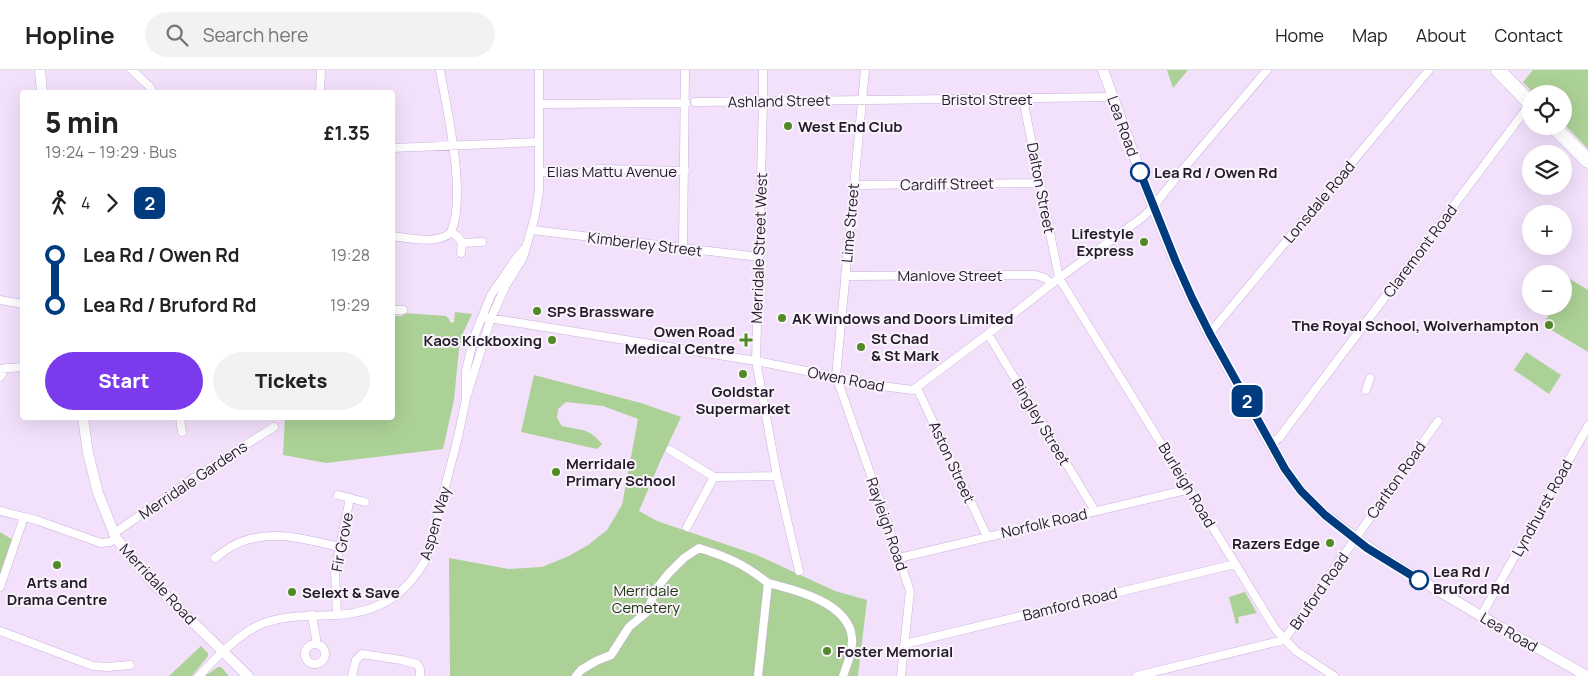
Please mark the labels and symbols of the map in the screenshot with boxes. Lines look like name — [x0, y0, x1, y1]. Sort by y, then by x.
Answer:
street label: Bristol Street — [941, 89, 1033, 110]
street label: Ashland Street — [727, 90, 831, 112]
street label: Lea Road — [1102, 93, 1144, 159]
place label: West End Club — [798, 116, 903, 137]
marker: West End Club — [782, 120, 794, 132]
street label: Dalton Street — [1022, 141, 1060, 235]
street label: Lonsdale Road — [1278, 156, 1360, 248]
street label: Elias Mattu Avenue — [547, 161, 677, 182]
marker: Lea Rd / Owen Rd — [1130, 162, 1150, 182]
place label: Lea Rd / Owen Rd — [1154, 162, 1278, 183]
street label: Merridale Street West — [746, 172, 772, 324]
street label: Cardiff Street — [900, 173, 994, 195]
street label: Lime Street — [836, 182, 864, 264]
street label: Claremont Road — [1378, 200, 1462, 302]
place label: Lifestyle Express — [1071, 223, 1134, 261]
street label: Kimberley Street — [587, 227, 703, 261]
marker: Lifestyle Express — [1138, 236, 1150, 248]
street label: Manlove Street — [897, 265, 1003, 286]
place label: SPS Brassware — [547, 301, 654, 322]
marker: SPS Brassware — [531, 305, 543, 317]
place label: AK Windows and Doors Limited — [792, 308, 1014, 329]
marker: AK Windows and Doors Limited — [776, 312, 788, 324]
place label: The Royal School, Wolverhampton — [1292, 315, 1539, 336]
marker: The Royal School, Wolverhampton — [1543, 319, 1555, 331]
place label: Owen Road Medical Centre — [625, 321, 735, 359]
place label: St Chad & St Mark — [871, 328, 940, 366]
place label: Kaos Kickboxing — [423, 330, 542, 351]
marker: Owen Road Medical Centre — [739, 333, 753, 347]
marker: Kaos Kickboxing — [546, 334, 558, 346]
marker: St Chad & St Mark — [855, 341, 867, 353]
street label: Owen Road — [806, 361, 886, 397]
marker: Goldstar Supermarket — [737, 368, 749, 380]
street label: Bingley Street — [1007, 375, 1075, 469]
place label: Goldstar Supermarket — [695, 381, 791, 419]
line badge: 2 — [1231, 385, 1263, 417]
street label: Aston Street — [924, 418, 980, 506]
street label: Merridale Gardens — [135, 436, 251, 524]
street label: Carlton Road — [1362, 437, 1430, 523]
street label: Burleigh Road — [1153, 439, 1221, 531]
place label: Merridale Primary School — [566, 453, 676, 491]
street label: Lyndhurst Road — [1507, 456, 1577, 560]
marker: Merridale Primary School — [550, 466, 562, 478]
street label: Rayleigh Road — [861, 475, 913, 573]
street label: Aspen Way — [414, 484, 456, 562]
street label: Norfolk Road — [999, 503, 1089, 543]
street label: Fir Grove — [326, 510, 358, 573]
place label: Razers Edge — [1232, 533, 1320, 554]
marker: Razers Edge — [1324, 537, 1336, 549]
street label: Merridale Road — [115, 539, 201, 629]
street label: Bruford Road — [1285, 548, 1353, 634]
marker: Arts and Drama Centre — [51, 559, 63, 571]
place label: Lea Rd / Bruford Rd — [1433, 561, 1510, 599]
marker: Lea Rd / Bruford Rd — [1409, 570, 1429, 590]
place label: Arts and Drama Centre — [7, 572, 107, 610]
park label: Merridale Cemetery — [612, 580, 680, 618]
place label: Selext & Save — [302, 582, 400, 603]
street label: Bamford Road — [1020, 582, 1120, 626]
marker: Selext & Save — [286, 586, 298, 598]
street label: Lea Road — [1476, 607, 1542, 657]
place label: Foster Memorial — [837, 641, 953, 662]
marker: Foster Memorial — [821, 645, 833, 657]

